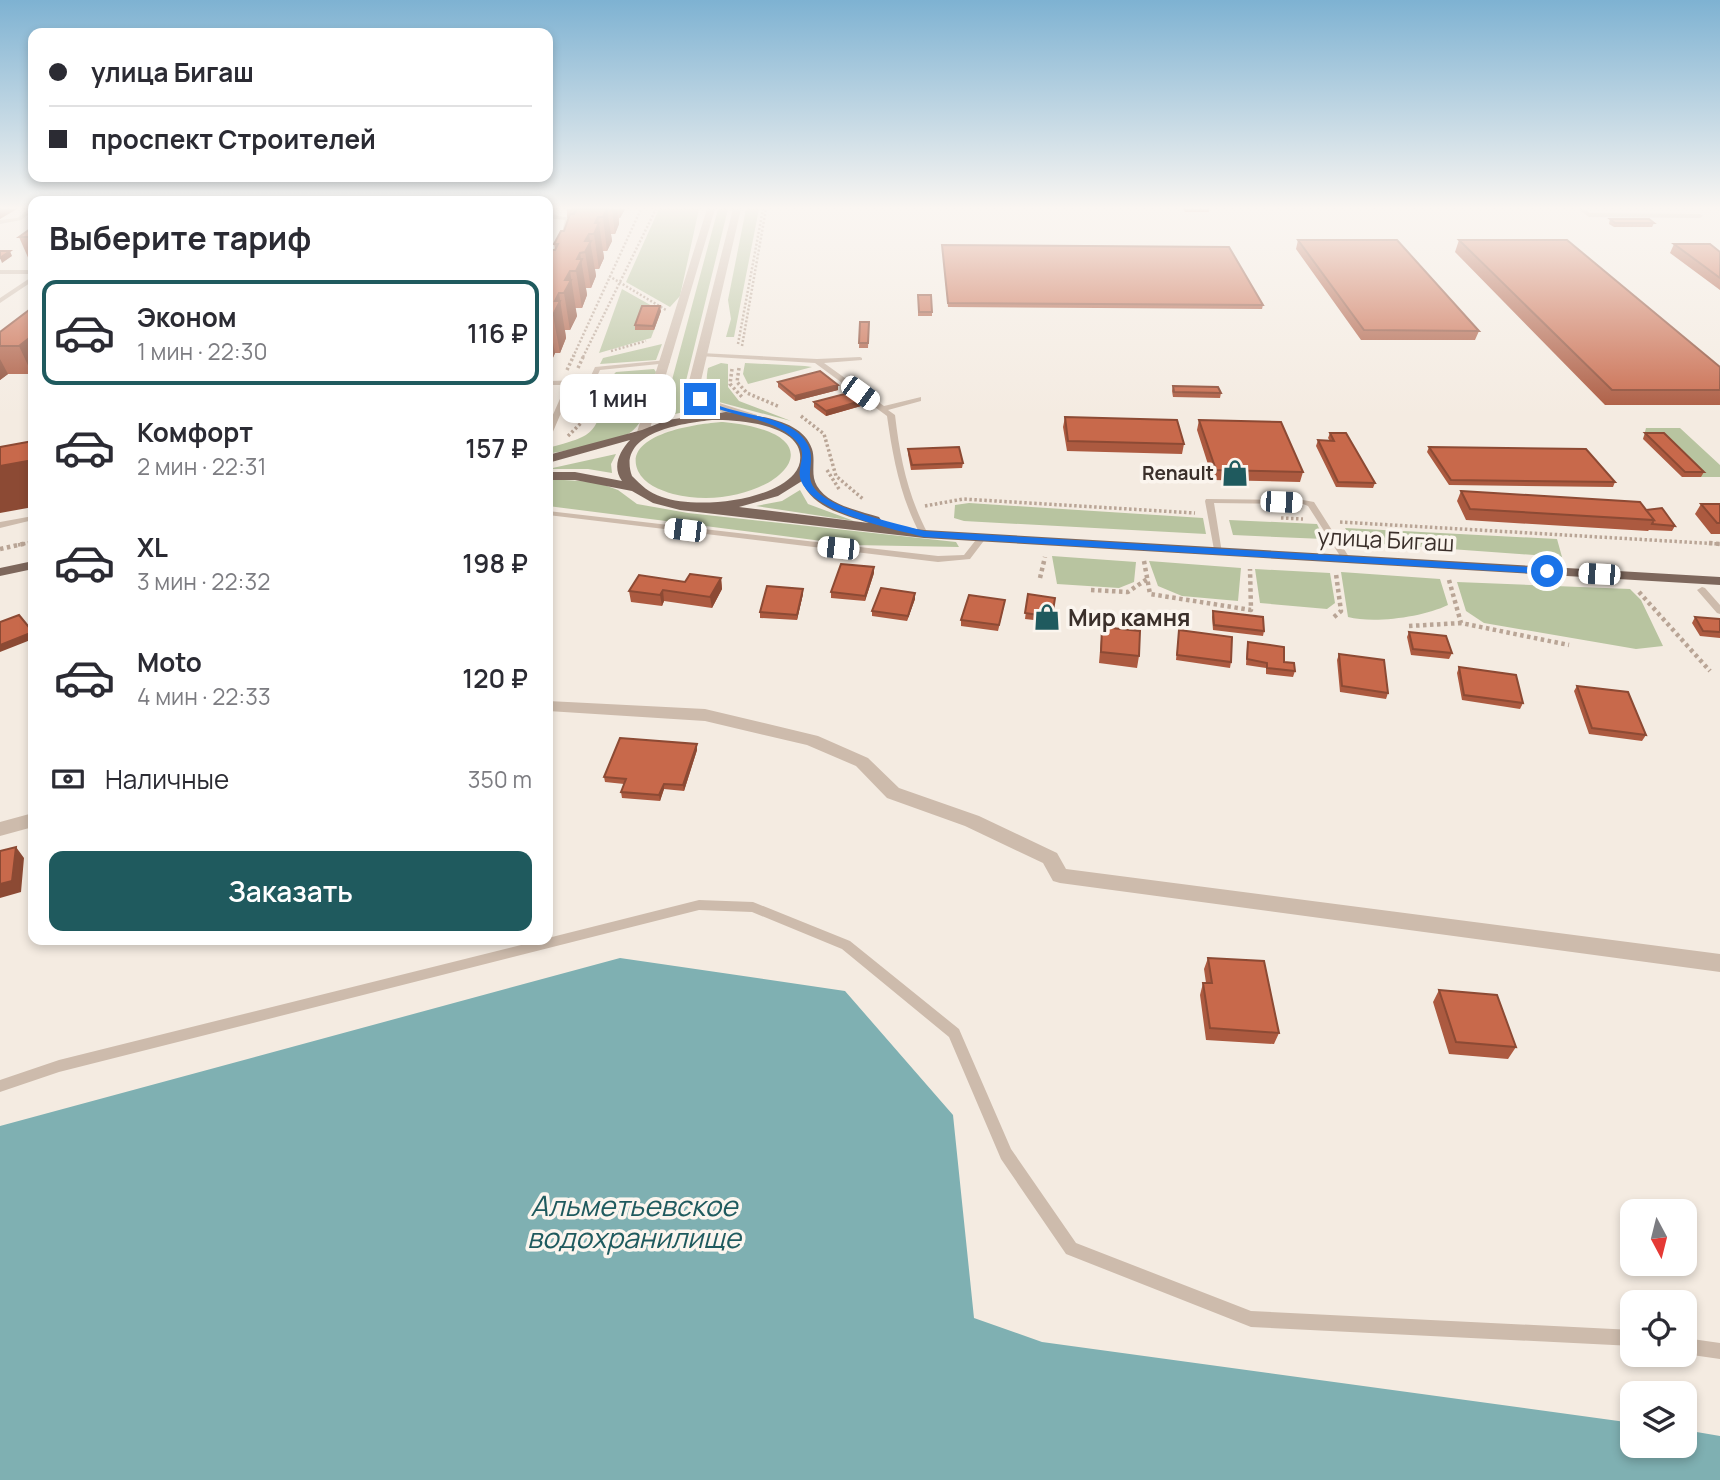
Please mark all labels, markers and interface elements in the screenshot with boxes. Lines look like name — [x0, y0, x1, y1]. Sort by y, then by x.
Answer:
text: улица Бигаш — [91, 54, 254, 90]
text: проспект Строителей — [91, 121, 376, 157]
text: Выберите тариф — [49, 216, 311, 260]
text: Эконом — [137, 299, 237, 335]
icon: car — [53, 301, 116, 364]
text: 116 ₽ — [467, 315, 528, 351]
text: 1 мин · 22:30 — [137, 335, 267, 367]
car — [837, 372, 884, 414]
callout: 1 мин — [560, 374, 676, 424]
text: 1 мин — [589, 382, 647, 414]
route end — [684, 383, 716, 415]
text: Комфорт — [137, 414, 253, 450]
icon: car — [53, 416, 116, 479]
text: 157 ₽ — [465, 430, 528, 466]
text: 2 мин · 22:31 — [137, 450, 267, 482]
shop icon: Renault — [1220, 458, 1250, 488]
place label: Renault — [1142, 460, 1214, 486]
car — [1260, 491, 1303, 513]
car — [663, 517, 708, 543]
street label: улица Бигаш — [1317, 519, 1455, 559]
text: XL — [137, 529, 168, 565]
icon: car — [53, 531, 116, 594]
car — [817, 535, 860, 561]
text: 198 ₽ — [462, 545, 528, 581]
route start — [1531, 555, 1563, 587]
car — [1578, 562, 1621, 586]
text: 3 мин · 22:32 — [137, 565, 270, 597]
place label: Мир камня — [1068, 601, 1190, 633]
shop icon: Мир камня — [1032, 602, 1062, 632]
text: Moto — [137, 644, 202, 680]
icon: car — [53, 646, 116, 709]
text: 120 ₽ — [462, 660, 528, 696]
text: 4 мин · 22:33 — [137, 680, 271, 712]
icon: cash — [49, 760, 87, 798]
text: Наличные — [105, 761, 229, 797]
text: 350 m — [468, 763, 532, 795]
button: Заказать — [49, 851, 532, 931]
water label: Альметьевское водохранилище — [527, 1186, 743, 1256]
north arrow — [1620, 1199, 1698, 1276]
map controls — [1620, 1199, 1697, 1458]
button: locate — [1620, 1290, 1697, 1367]
button: layers — [1620, 1381, 1697, 1458]

